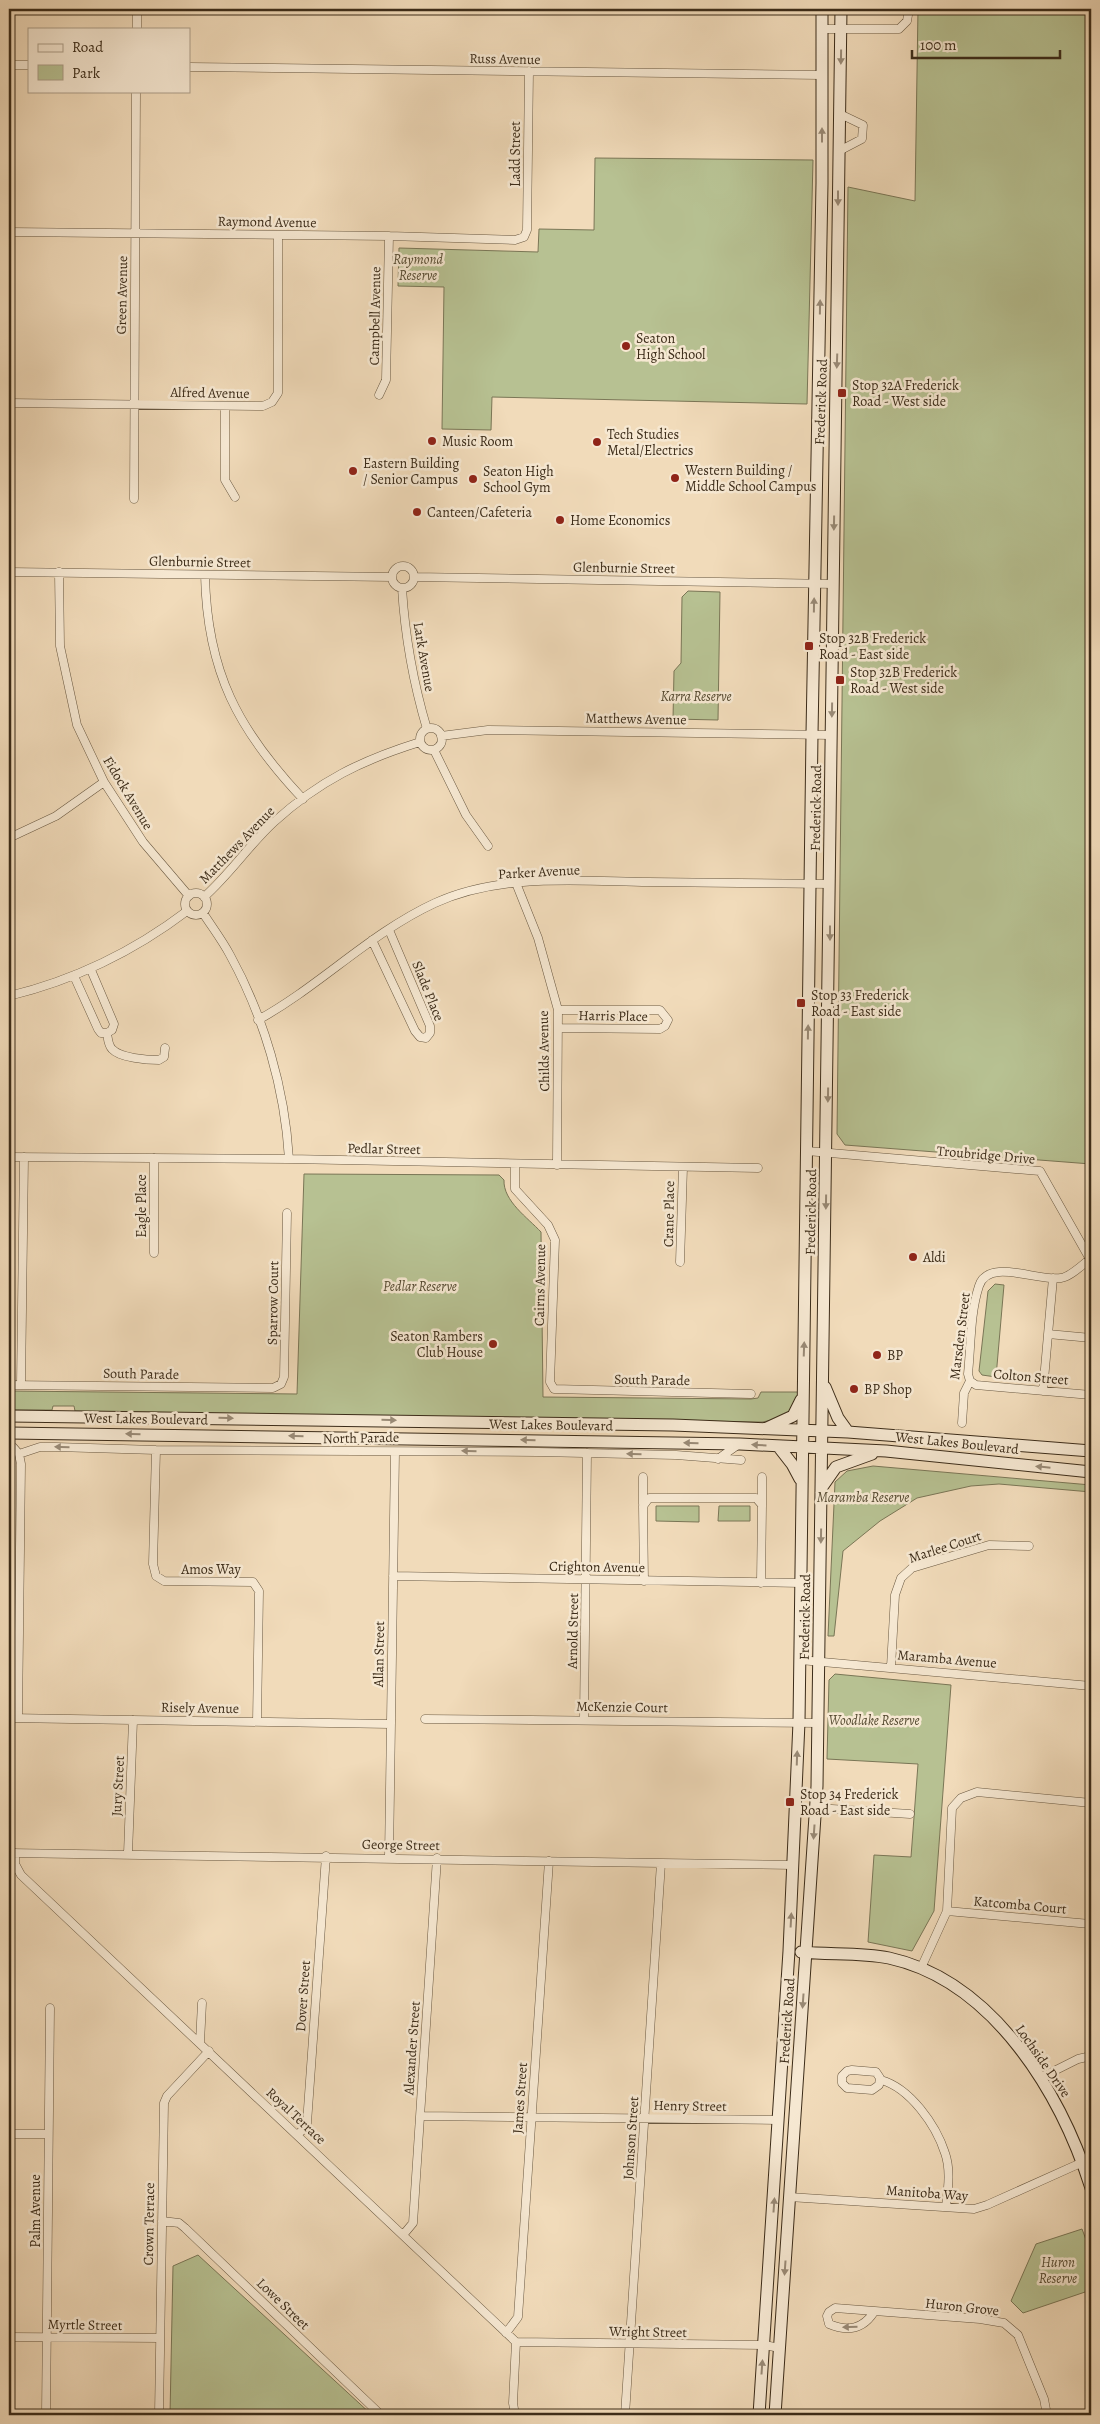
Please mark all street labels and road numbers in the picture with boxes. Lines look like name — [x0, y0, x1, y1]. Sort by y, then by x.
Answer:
street label: Russ Avenue — [469, 49, 541, 69]
street label: Ladd Street — [506, 121, 525, 187]
street label: Raymond Avenue — [217, 212, 317, 232]
street label: Green Avenue — [112, 255, 132, 335]
street label: Campbell Avenue — [365, 266, 385, 366]
street label: Frederick Road — [810, 358, 832, 445]
street label: Alfred Avenue — [169, 383, 250, 403]
street label: Glenburnie Street — [149, 552, 251, 572]
street label: Glenburnie Street — [573, 558, 675, 578]
street label: Lark Avenue — [409, 621, 439, 693]
street label: Matthews Avenue — [585, 709, 687, 729]
street label: Fidock Avenue — [99, 753, 157, 833]
street label: Frederick Road — [806, 764, 826, 851]
street label: Matthews Avenue — [195, 802, 279, 888]
street label: Parker Avenue — [498, 860, 580, 884]
street label: Slade Place — [407, 958, 449, 1024]
street label: Harris Place — [578, 1006, 648, 1026]
street label: Childs Avenue — [534, 1010, 554, 1092]
street label: Pedlar Street — [347, 1139, 421, 1159]
street label: Troubridge Drive — [936, 1141, 1036, 1169]
street label: Frederick Road — [801, 1168, 821, 1255]
street label: Eagle Place — [132, 1174, 151, 1238]
street label: Crane Place — [659, 1181, 679, 1247]
street label: Cairns Avenue — [530, 1244, 550, 1326]
street label: Sparrow Court — [263, 1260, 283, 1345]
street label: Marsden Street — [945, 1291, 975, 1381]
street label: South Parade — [103, 1364, 179, 1384]
street label: Colton Street — [993, 1364, 1070, 1390]
street label: South Parade — [614, 1370, 690, 1390]
street label: West Lakes Boulevard — [83, 1408, 209, 1430]
street label: West Lakes Boulevard — [488, 1414, 614, 1436]
street label: West Lakes Boulevard — [893, 1427, 1020, 1459]
street label: North Parade — [323, 1428, 399, 1448]
street label: Marlee Court — [906, 1526, 984, 1568]
street label: Crighton Avenue — [549, 1557, 645, 1577]
street label: Amos Way — [180, 1560, 241, 1579]
street label: Frederick Road — [795, 1573, 815, 1660]
street label: Arnold Street — [563, 1592, 583, 1670]
street label: Allan Street — [369, 1620, 389, 1688]
street label: Maramba Avenue — [896, 1645, 998, 1673]
street label: McKenzie Court — [576, 1697, 668, 1717]
street label: Risely Avenue — [161, 1698, 239, 1718]
street label: Jury Street — [107, 1755, 129, 1817]
street label: George Street — [362, 1835, 441, 1855]
street label: Katcomba Court — [973, 1891, 1068, 1919]
street label: Dover Street — [291, 1959, 315, 2032]
street label: Frederick Road — [775, 1977, 800, 2065]
street label: Alexander Street — [399, 2000, 425, 2097]
street label: Lochside Drive — [1011, 2021, 1075, 2101]
street label: James Street — [508, 2061, 532, 2134]
street label: Royal Terrace — [262, 2083, 330, 2149]
street label: Johnson Street — [619, 2095, 643, 2180]
street label: Henry Street — [653, 2096, 727, 2116]
street label: Palm Avenue — [26, 2174, 45, 2248]
street label: Manitoba Way — [885, 2181, 969, 2205]
street label: Crown Terrace — [139, 2182, 159, 2266]
street label: Lowe Street — [252, 2274, 314, 2334]
street label: Huron Grove — [924, 2294, 1000, 2320]
street label: Myrtle Street — [47, 2315, 123, 2335]
street label: Wright Street — [608, 2322, 688, 2342]

